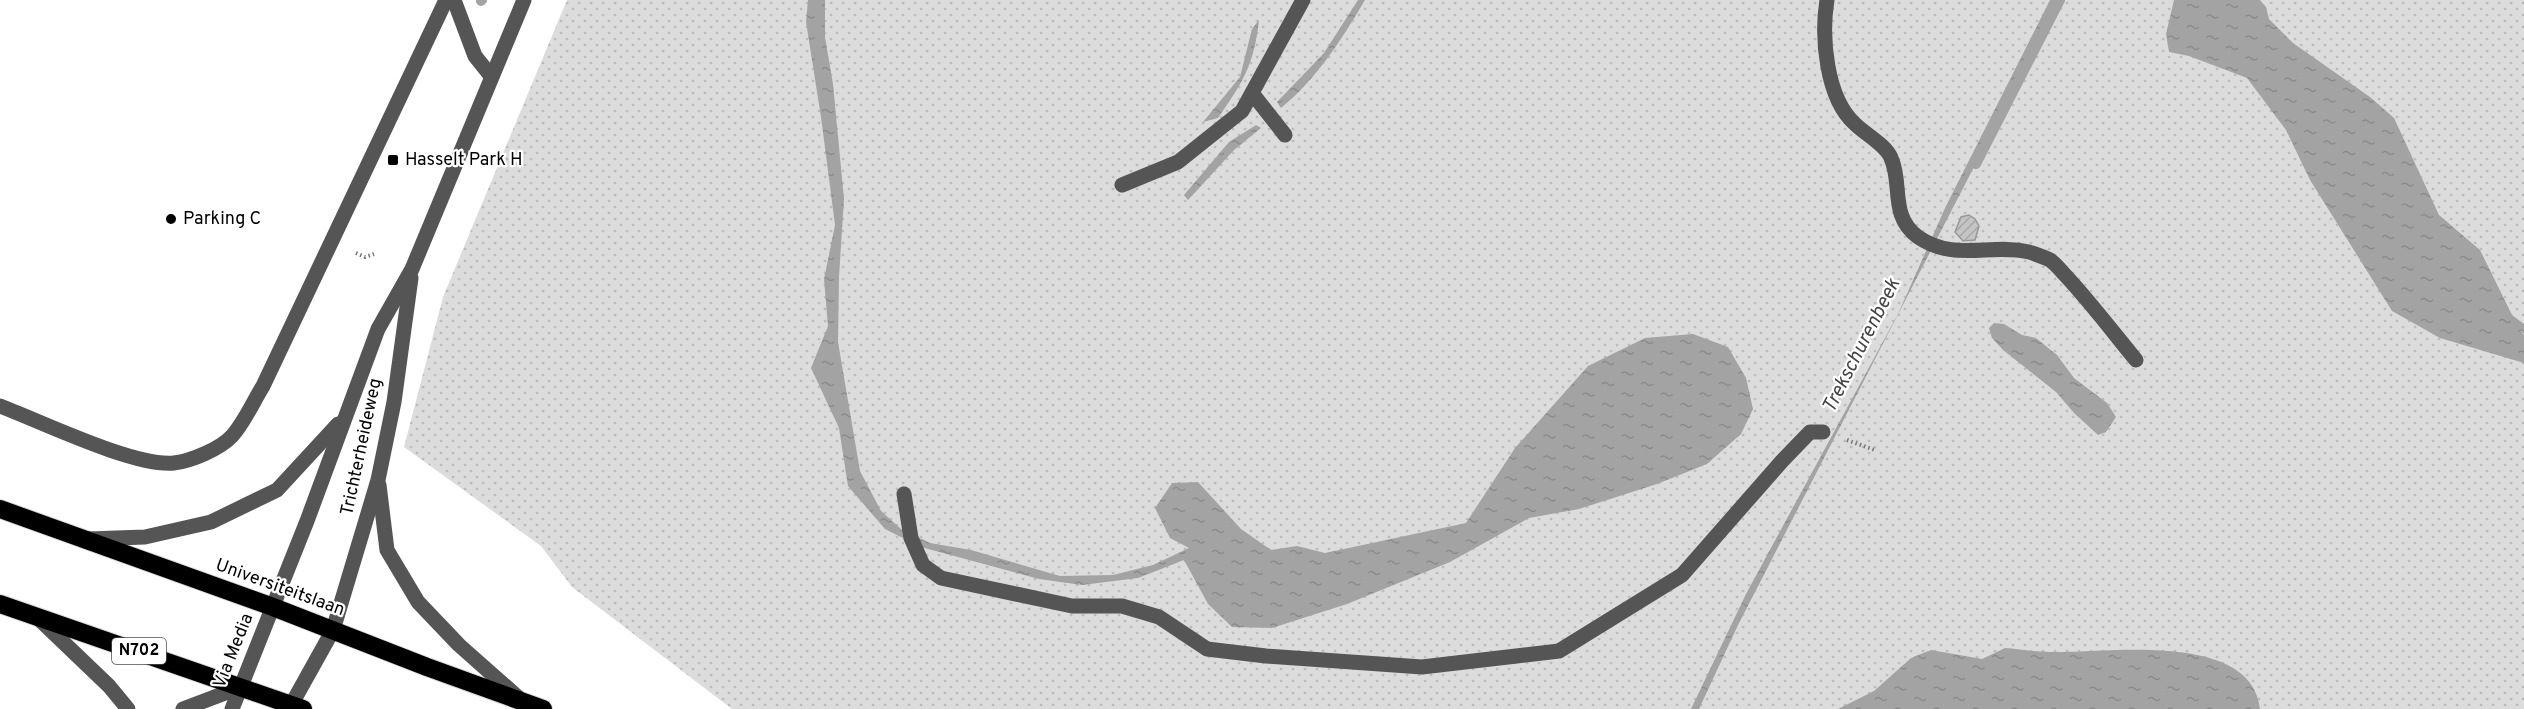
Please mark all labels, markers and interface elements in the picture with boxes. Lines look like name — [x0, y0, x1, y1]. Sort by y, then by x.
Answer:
place label: Hasselt Park H — [405, 149, 523, 172]
marker: Hasselt Park H — [386, 153, 400, 167]
place label: Parking C — [183, 208, 261, 231]
marker: Parking C — [164, 212, 178, 226]
water label: Trekschurenbeek — [1817, 274, 1907, 418]
street label: Trichterheideweg — [336, 376, 388, 518]
street label: Universiteitslaan — [212, 554, 348, 622]
street label: Via Media — [209, 610, 259, 692]
road number: N702 — [112, 638, 166, 664]

